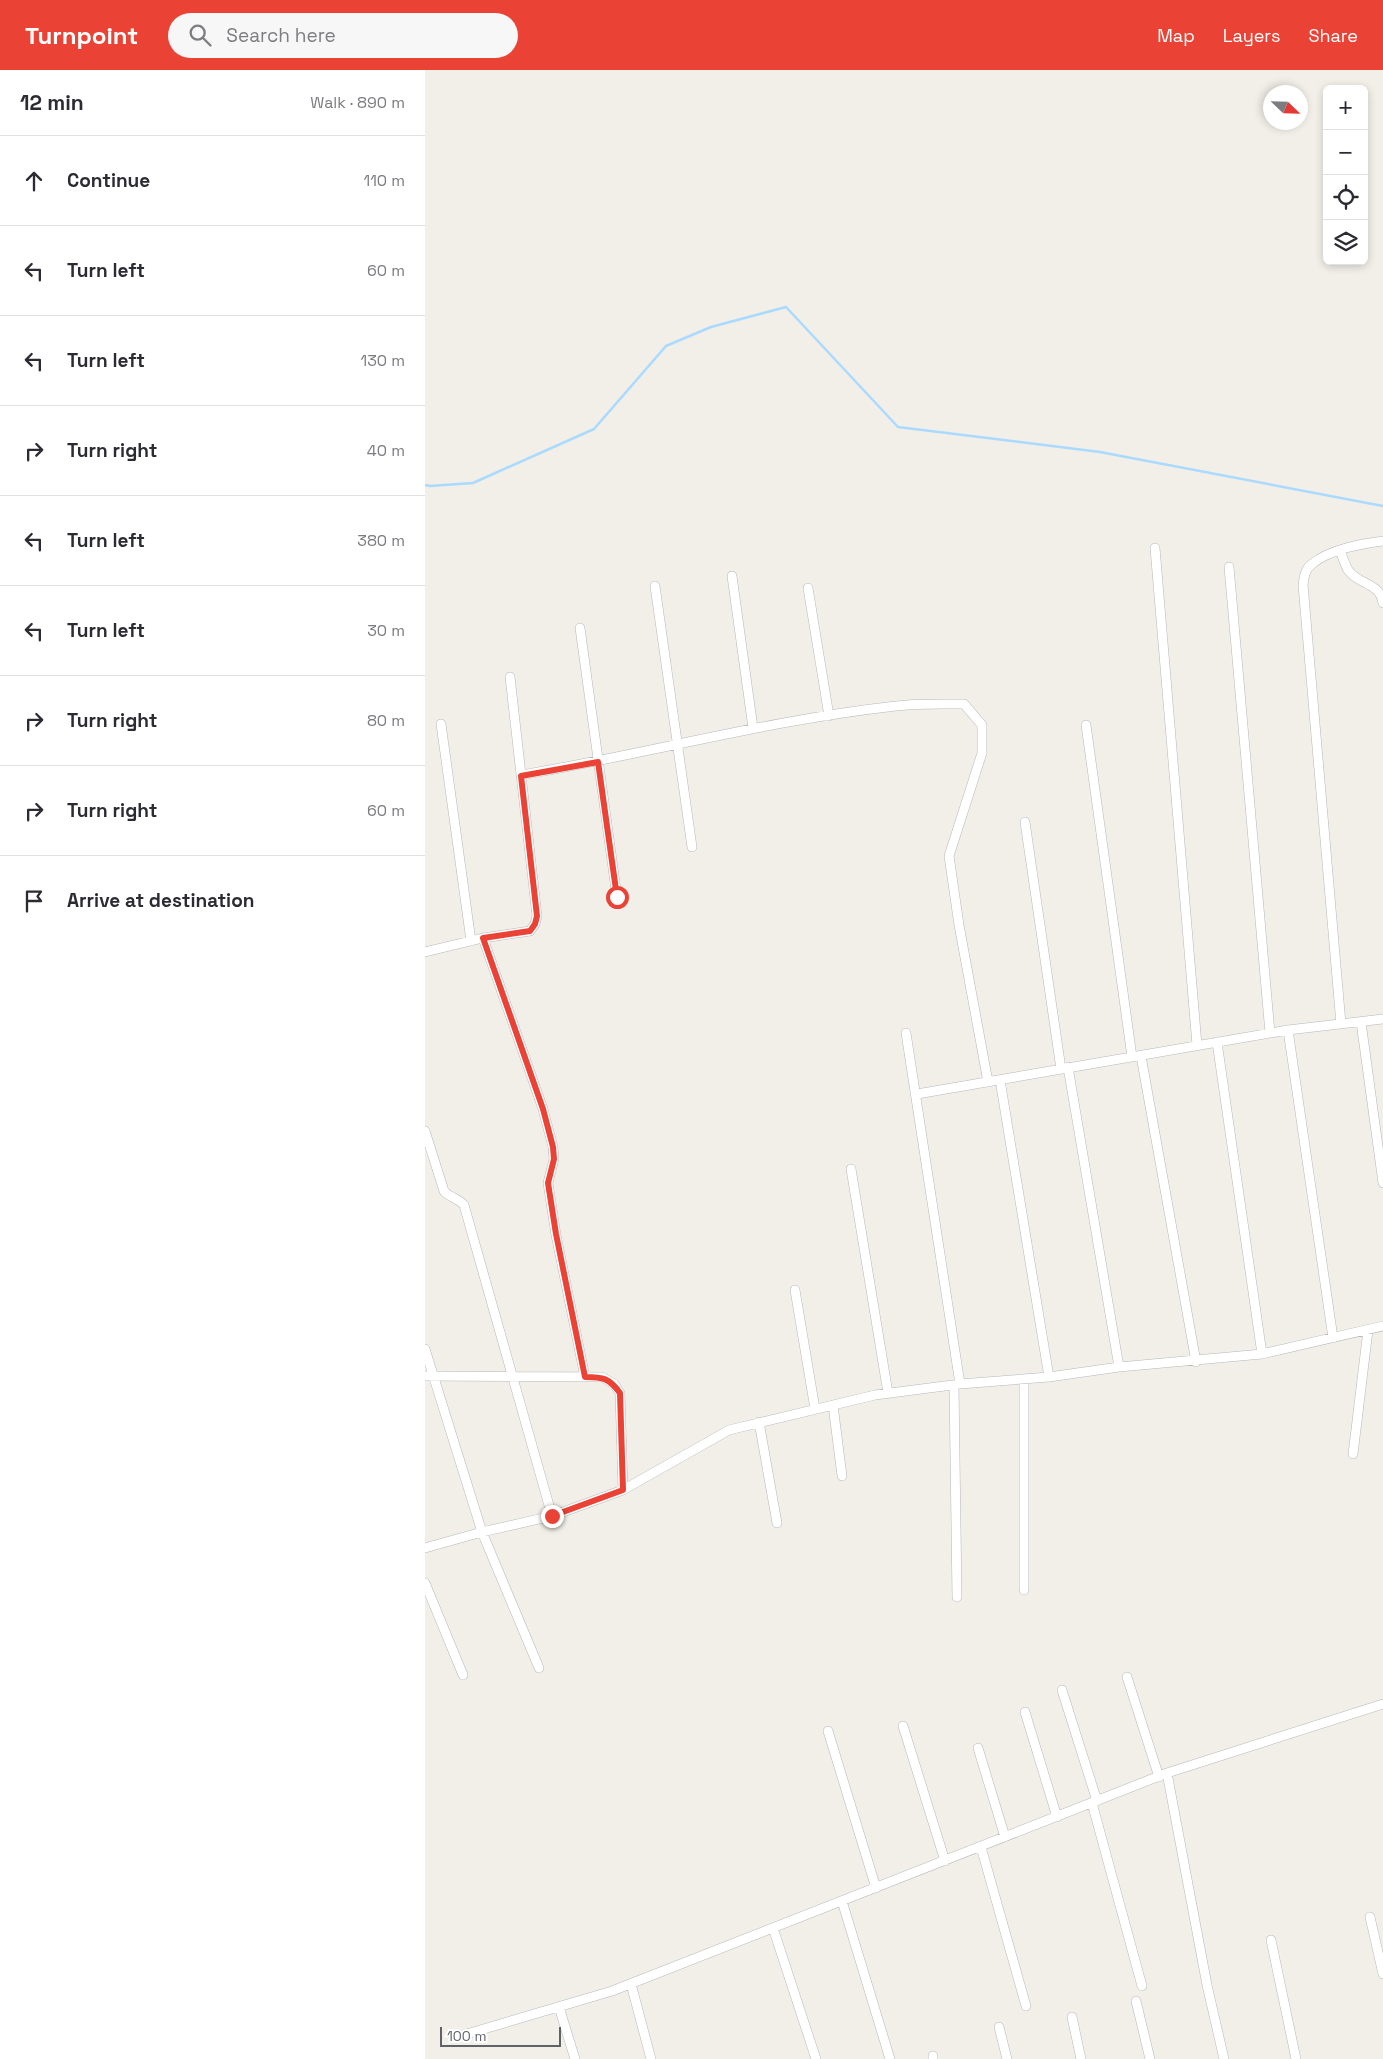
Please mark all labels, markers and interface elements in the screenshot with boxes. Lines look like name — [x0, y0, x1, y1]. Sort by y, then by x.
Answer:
search box — [168, 13, 518, 58]
text: Turnpoint — [25, 20, 138, 51]
icon: search — [186, 21, 214, 49]
text: Search here — [226, 23, 336, 48]
text: Map — [1157, 24, 1195, 47]
text: Layers — [1223, 24, 1280, 47]
text: Share — [1308, 24, 1358, 47]
north arrow — [1263, 85, 1308, 130]
map controls — [1323, 85, 1368, 265]
button: + — [1323, 85, 1368, 130]
text: 12 min — [20, 89, 84, 116]
text: Walk · 890 m — [310, 92, 405, 113]
button: − — [1323, 130, 1368, 175]
icon: ahead — [20, 167, 48, 195]
text: Continue — [67, 168, 150, 193]
text: 110 m — [363, 170, 405, 191]
button: locate — [1323, 175, 1368, 220]
button: layers — [1323, 220, 1368, 265]
icon: left — [20, 257, 48, 285]
text: Turn left — [67, 258, 145, 283]
text: 60 m — [367, 260, 405, 281]
icon: left — [20, 347, 48, 375]
text: Turn left — [67, 348, 145, 373]
text: 130 m — [361, 350, 405, 371]
icon: right — [20, 437, 48, 465]
text: Turn right — [67, 438, 157, 463]
text: 40 m — [367, 440, 405, 461]
icon: left — [20, 527, 48, 555]
text: Turn left — [67, 528, 145, 553]
text: 380 m — [357, 530, 405, 551]
icon: left — [20, 617, 48, 645]
text: Turn left — [67, 618, 145, 643]
text: 30 m — [367, 620, 405, 641]
icon: right — [20, 707, 48, 735]
text: Turn right — [67, 708, 157, 733]
text: 80 m — [367, 710, 405, 731]
icon: right — [20, 797, 48, 825]
text: Turn right — [67, 798, 157, 823]
text: 60 m — [367, 800, 405, 821]
route start — [606, 886, 629, 909]
icon: arrive — [20, 887, 48, 915]
text: Arrive at destination — [67, 888, 255, 913]
route end — [541, 1505, 564, 1528]
scale bar — [440, 2024, 561, 2047]
text: 100 m — [447, 2027, 486, 2045]

